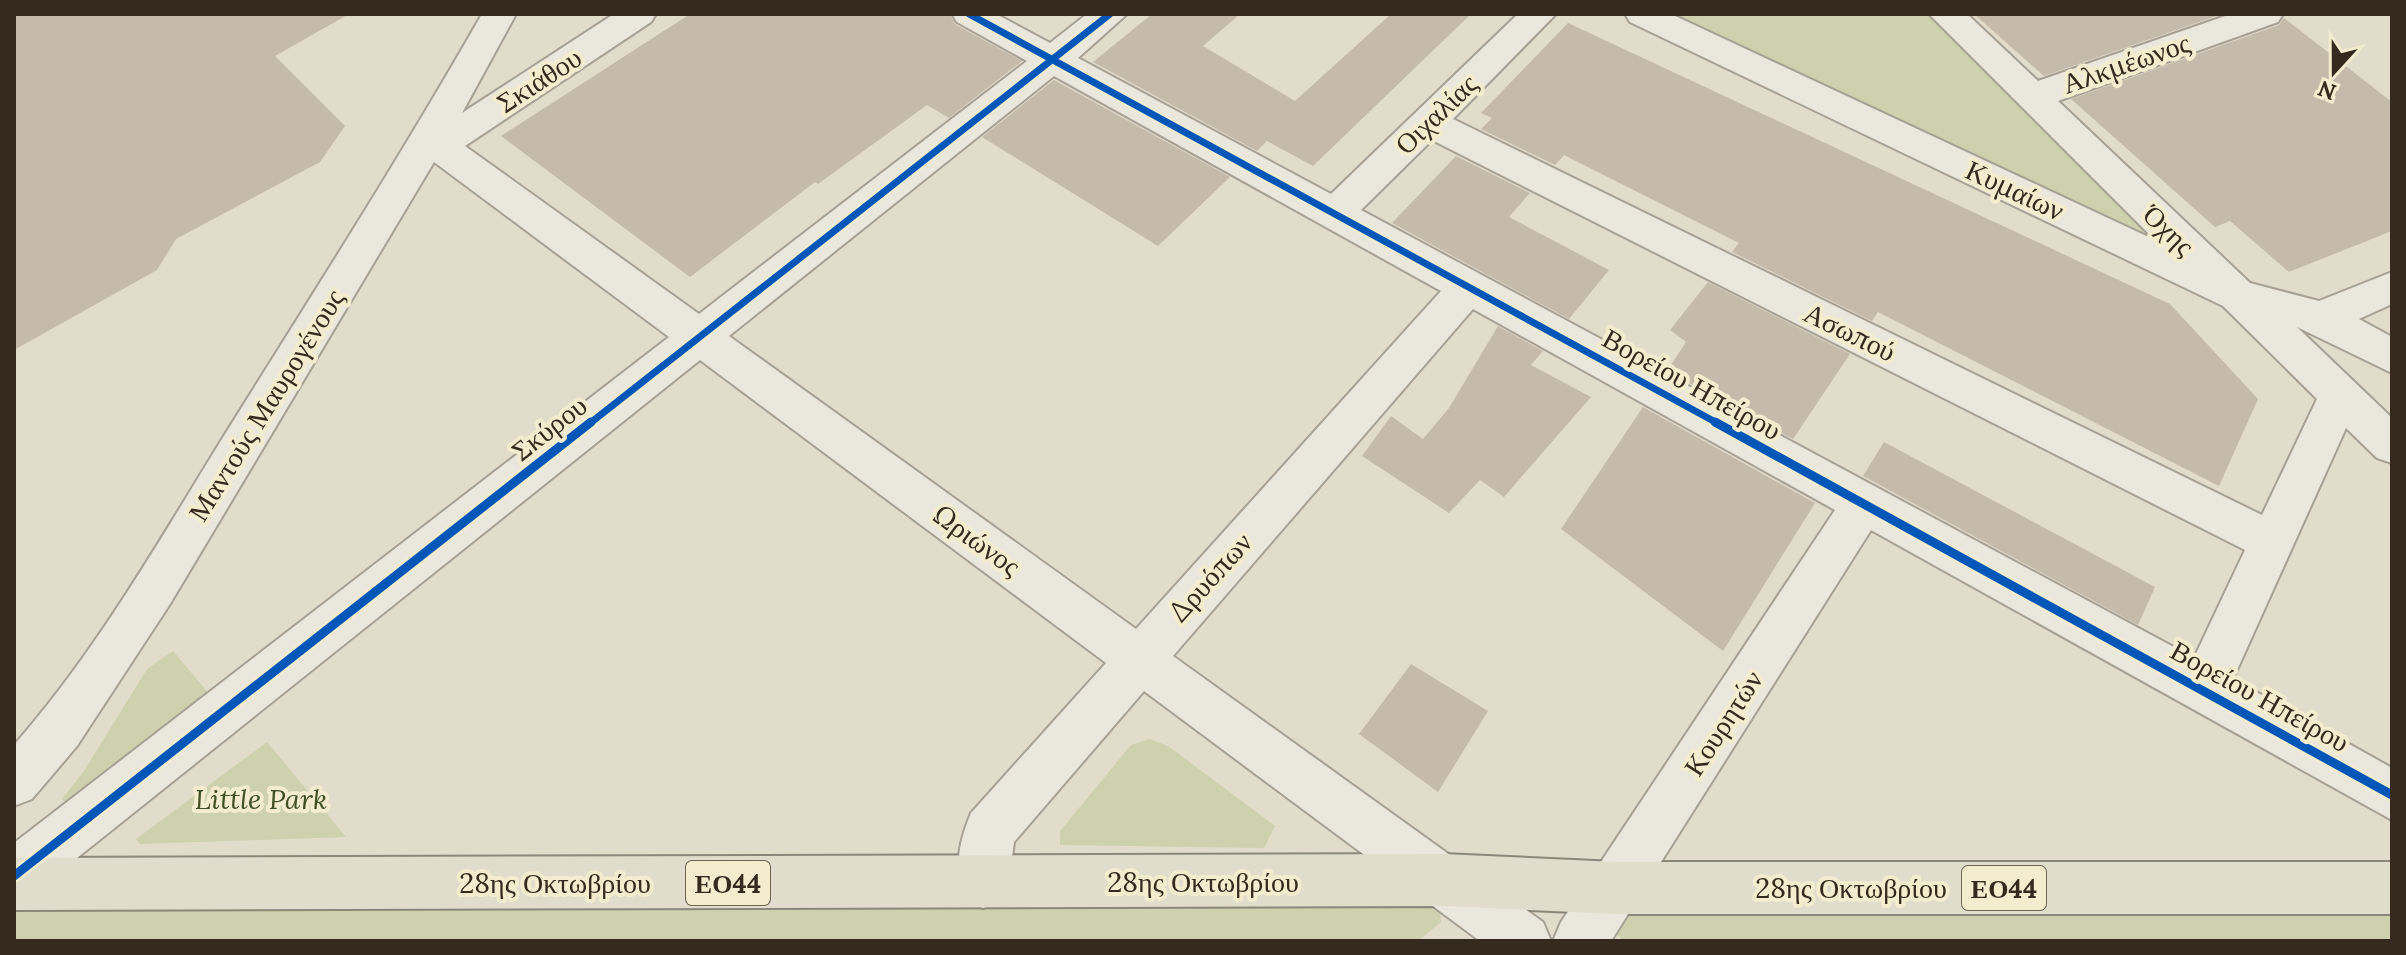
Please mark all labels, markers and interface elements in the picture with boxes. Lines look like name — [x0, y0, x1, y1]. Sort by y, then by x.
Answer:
street label: Αλκμέωνος — [2057, 24, 2195, 102]
north arrow — [2294, 32, 2374, 112]
street label: Σκιάθου — [490, 39, 588, 121]
street label: Οιχαλίας — [1387, 66, 1485, 162]
text: N — [2314, 75, 2340, 107]
street label: Κυμαίων — [1960, 152, 2070, 228]
street label: Όχης — [2135, 196, 2203, 263]
street label: Μαντούς Μαυρογένους — [180, 282, 352, 528]
street label: Ασωπού — [1798, 294, 1902, 370]
street label: Βορείου Ηπείρου — [1596, 320, 1788, 448]
street label: Σκύρου — [504, 387, 594, 469]
street label: Ωριώνος — [926, 496, 1028, 584]
street label: Δρυόπων — [1160, 525, 1260, 629]
street label: Βορείου Ηπείρου — [2164, 632, 2356, 760]
street label: Κουρητών — [1675, 663, 1771, 783]
park label: Little Park — [195, 781, 327, 817]
road number: ΕΟ44 — [686, 861, 770, 905]
street label: 28ης Οκτωβρίου — [1107, 864, 1299, 900]
street label: 28ης Οκτωβρίου — [459, 865, 651, 901]
road number: ΕΟ44 — [1962, 866, 2046, 910]
street label: 28ης Οκτωβρίου — [1755, 870, 1947, 906]

